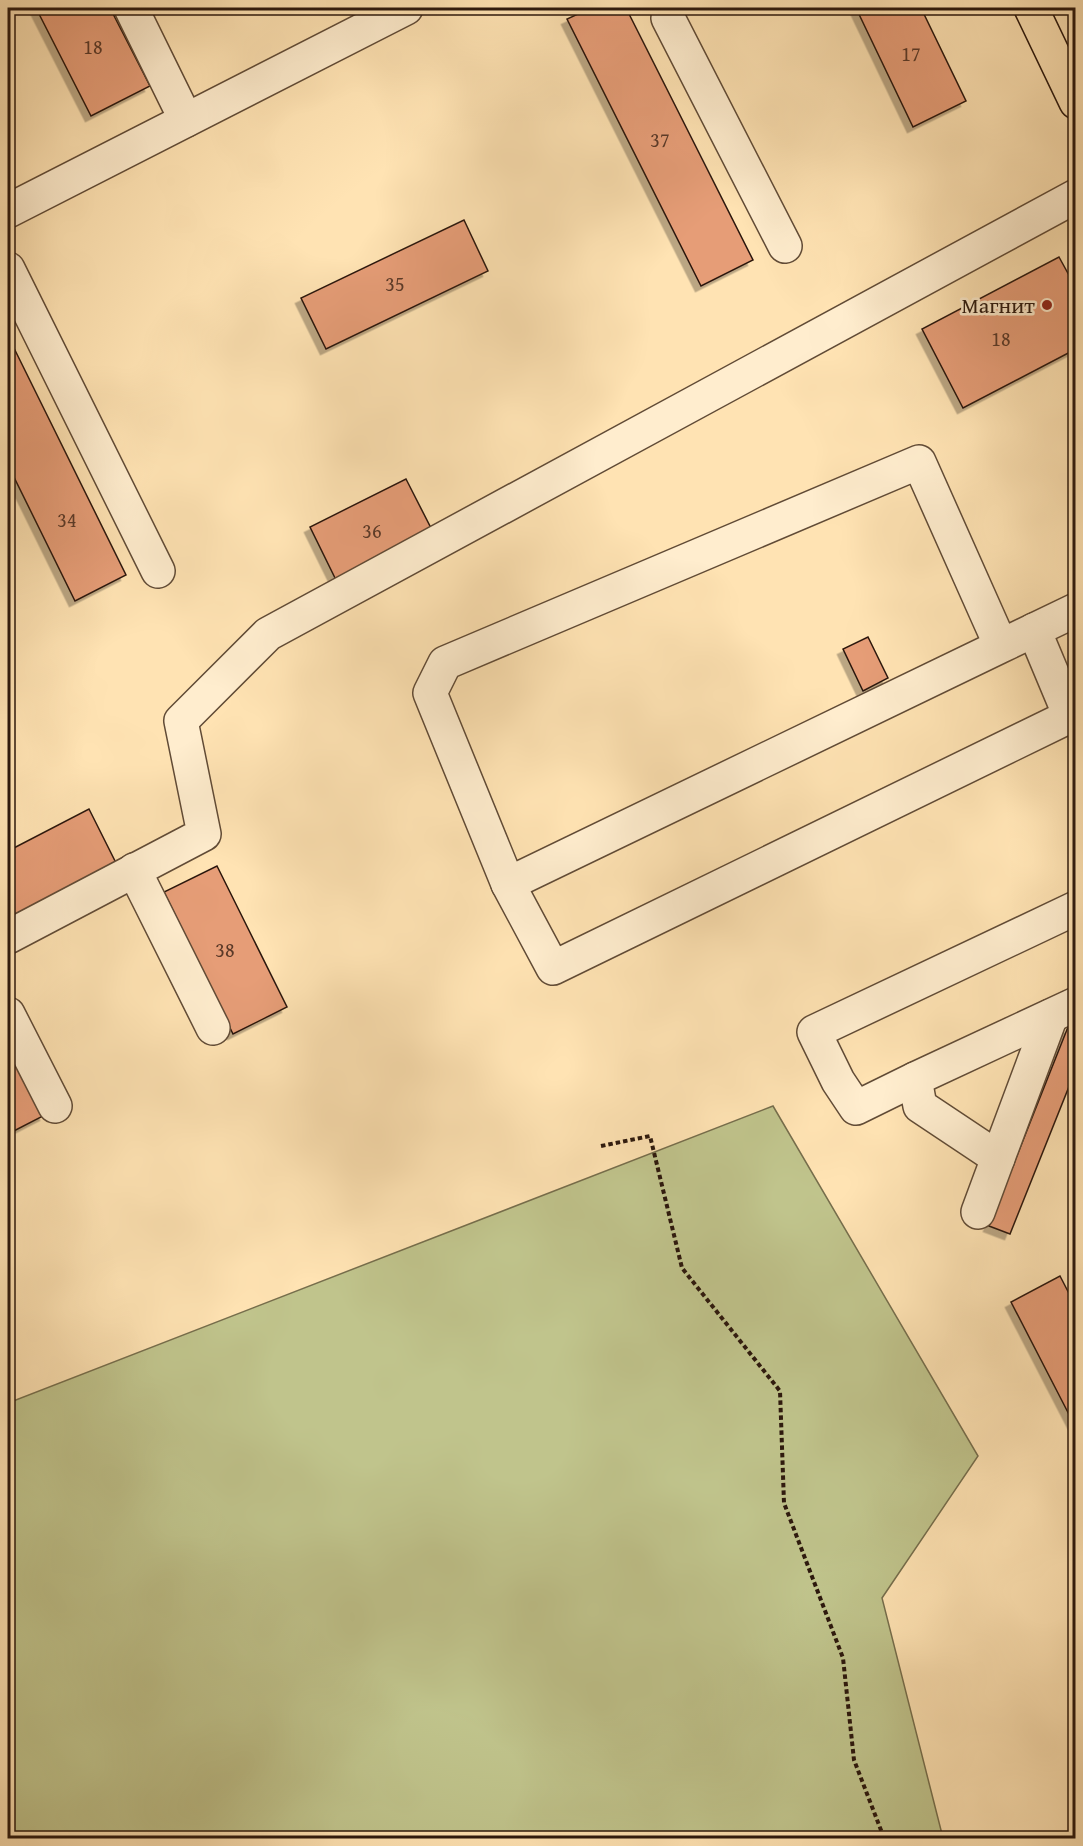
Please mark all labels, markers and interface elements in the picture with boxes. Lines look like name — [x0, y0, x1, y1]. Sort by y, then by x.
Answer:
house number: 18 — [83, 32, 103, 61]
house number: 17 — [901, 39, 921, 68]
house number: 37 — [650, 125, 670, 154]
house number: 35 — [385, 269, 405, 298]
place label: Магнит — [961, 289, 1035, 321]
marker: Магнит — [1040, 298, 1054, 312]
house number: 18 — [991, 324, 1011, 353]
house number: 34 — [57, 505, 77, 534]
house number: 36 — [362, 516, 382, 545]
house number: 38 — [215, 935, 235, 964]

